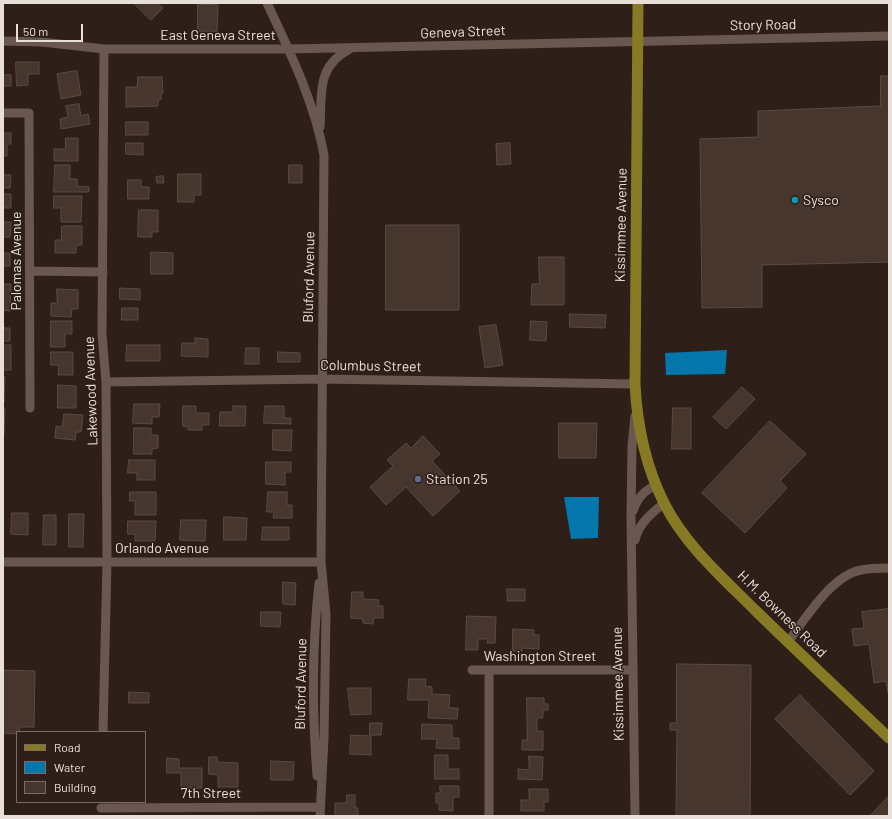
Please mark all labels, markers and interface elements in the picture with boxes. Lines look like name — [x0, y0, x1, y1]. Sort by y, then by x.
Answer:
scale bar — [18, 16, 85, 42]
street label: Story Road — [730, 16, 796, 34]
street label: Geneva Street — [420, 22, 506, 42]
text: 50 m — [23, 24, 48, 38]
street label: East Geneva Street — [160, 27, 276, 43]
street label: Kissimmee Avenue — [612, 168, 630, 282]
place label: Sysco — [803, 192, 839, 208]
marker: Sysco — [790, 195, 800, 205]
street label: Palomas Avenue — [8, 211, 24, 311]
street label: Bluford Avenue — [300, 231, 318, 323]
street label: Lakewood Avenue — [81, 336, 101, 446]
street label: Columbus Street — [320, 357, 422, 375]
place label: Station 25 — [426, 471, 488, 487]
marker: Station 25 — [413, 474, 423, 484]
street label: Orlando Avenue — [115, 540, 209, 556]
street label: H.M. Bowness Road — [734, 567, 830, 661]
street label: Kissimmee Avenue — [609, 627, 627, 741]
street label: Bluford Avenue — [292, 638, 310, 730]
street label: Washington Street — [484, 648, 596, 664]
legend — [16, 731, 146, 803]
text: Road — [54, 740, 81, 754]
text: Water — [54, 760, 85, 774]
text: Building — [54, 780, 96, 794]
street label: 7th Street — [181, 785, 241, 801]

